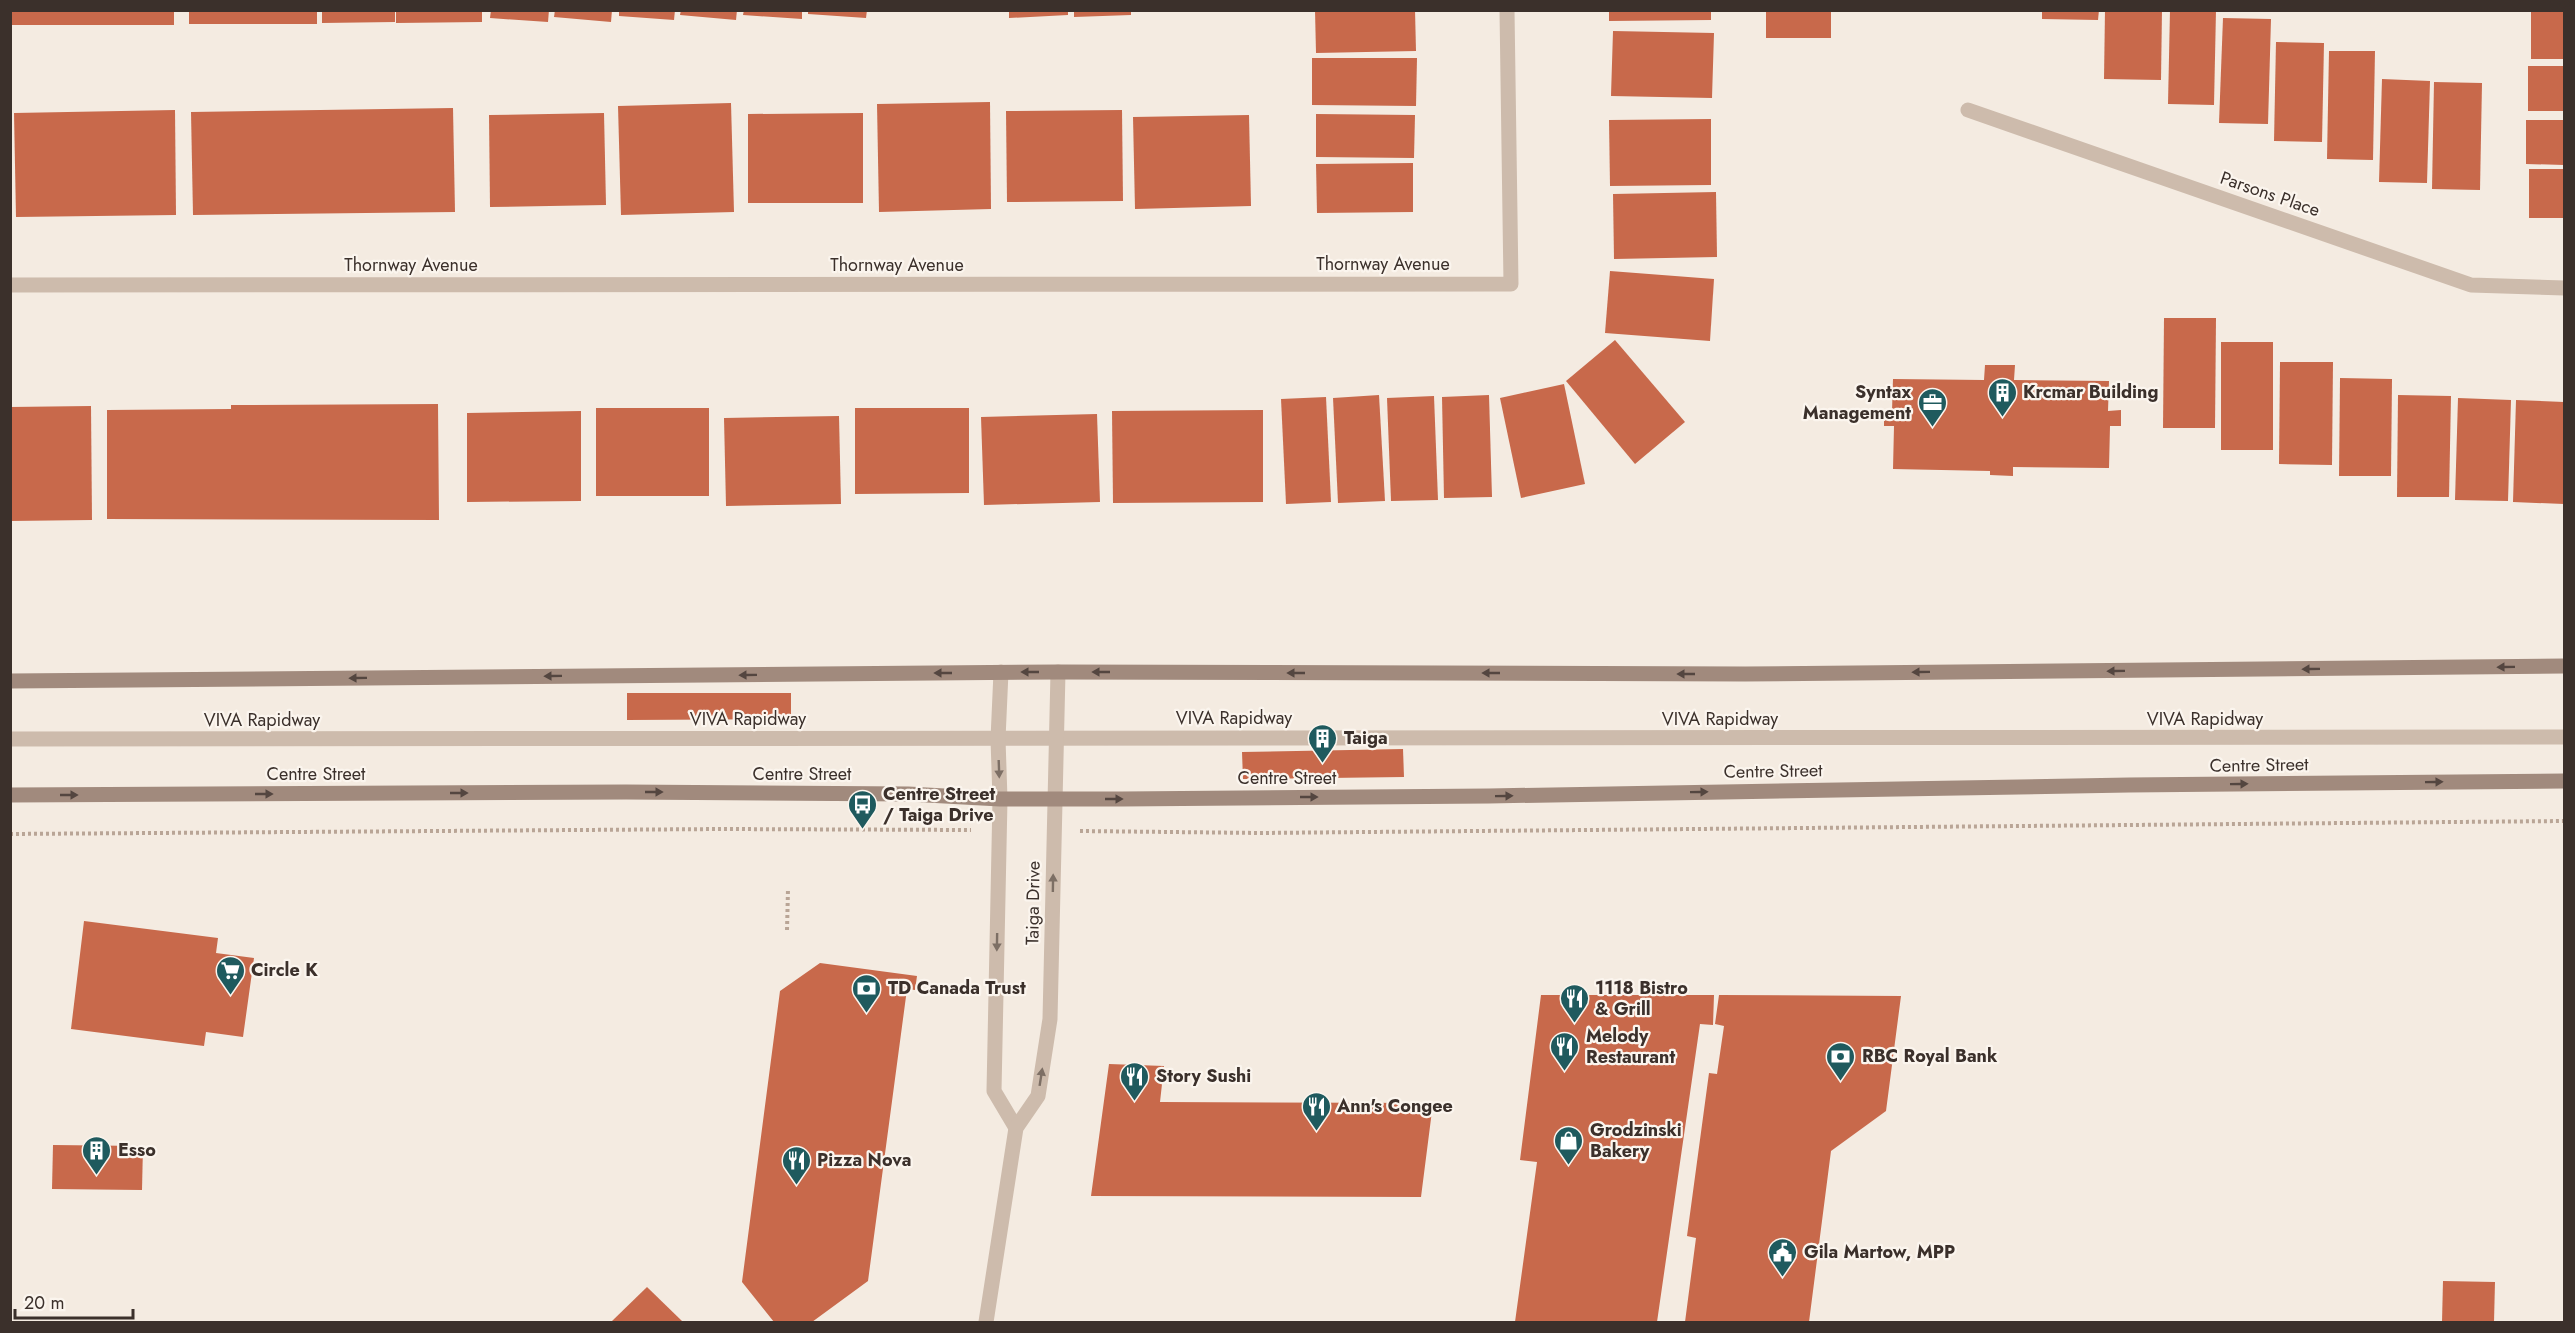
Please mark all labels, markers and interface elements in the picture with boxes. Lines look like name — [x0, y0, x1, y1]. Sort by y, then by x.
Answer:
street label: Parsons Place — [2217, 165, 2323, 223]
street label: Thornway Avenue — [1316, 251, 1450, 277]
street label: Thornway Avenue — [344, 252, 478, 278]
street label: Thornway Avenue — [830, 252, 964, 278]
building icon: Krcmar Building — [1986, 376, 2018, 418]
place label: Syntax Management — [1803, 379, 1911, 426]
place label: Krcmar Building — [2023, 379, 2158, 405]
office icon: Syntax Management — [1916, 386, 1948, 428]
one-way arrow — [2497, 662, 2516, 672]
one-way arrow — [2302, 664, 2321, 674]
one-way arrow — [2107, 666, 2126, 675]
one-way arrow — [1020, 667, 1039, 677]
one-way arrow — [1092, 667, 1111, 677]
one-way arrow — [1912, 667, 1931, 677]
one-way arrow — [933, 668, 952, 678]
one-way arrow — [1287, 668, 1306, 678]
one-way arrow — [1482, 668, 1501, 678]
one-way arrow — [1677, 669, 1696, 679]
one-way arrow — [738, 670, 757, 679]
one-way arrow — [543, 671, 562, 681]
one-way arrow — [348, 673, 367, 683]
street label: VIVA Rapidway — [1176, 705, 1292, 731]
street label: VIVA Rapidway — [690, 706, 806, 732]
street label: VIVA Rapidway — [1662, 706, 1778, 732]
street label: VIVA Rapidway — [2147, 706, 2263, 732]
street label: VIVA Rapidway — [204, 707, 320, 733]
building icon: Taiga — [1307, 722, 1339, 764]
place label: Taiga — [1344, 725, 1388, 751]
street label: Centre Street — [2209, 751, 2309, 779]
street label: Centre Street — [1723, 757, 1823, 785]
one-way arrow — [994, 760, 1004, 779]
street label: Centre Street — [267, 761, 366, 787]
street label: Centre Street — [753, 761, 852, 787]
street label: Centre Street — [1238, 765, 1337, 791]
one-way arrow — [2425, 777, 2444, 787]
one-way arrow — [2230, 779, 2249, 789]
place label: Centre Street / Taiga Drive — [883, 781, 996, 828]
one-way arrow — [644, 787, 663, 797]
one-way arrow — [1690, 787, 1709, 797]
one-way arrow — [449, 788, 468, 798]
bus stop icon: Centre Street / Taiga Drive — [846, 788, 878, 830]
one-way arrow — [254, 789, 273, 799]
one-way arrow — [59, 790, 78, 800]
one-way arrow — [1495, 791, 1514, 801]
one-way arrow — [1300, 792, 1319, 802]
one-way arrow — [1105, 794, 1124, 804]
street label: Taiga Drive — [1019, 861, 1047, 945]
one-way arrow — [1049, 873, 1058, 892]
one-way arrow — [992, 932, 1002, 951]
supermarket icon: Circle K — [214, 954, 246, 996]
place label: Circle K — [251, 957, 318, 983]
bank icon: TD Canada Trust — [851, 972, 883, 1014]
place label: TD Canada Trust — [888, 975, 1026, 1001]
place label: 1118 Bistro & Grill — [1595, 975, 1688, 1022]
restaurant icon: 1118 Bistro & Grill — [1558, 982, 1590, 1024]
place label: Melody Restaurant — [1586, 1023, 1675, 1070]
restaurant icon: Melody Restaurant — [1549, 1030, 1581, 1072]
bank icon: RBC Royal Bank — [1825, 1040, 1857, 1082]
place label: RBC Royal Bank — [1862, 1043, 1998, 1069]
restaurant icon: Story Sushi — [1119, 1060, 1151, 1102]
place label: Story Sushi — [1156, 1063, 1251, 1089]
one-way arrow — [1036, 1067, 1045, 1086]
restaurant icon: Ann's Congee — [1300, 1090, 1332, 1132]
place label: Ann's Congee — [1336, 1093, 1453, 1119]
place label: Grodzinski Bakery — [1590, 1117, 1682, 1164]
shop icon: Grodzinski Bakery — [1553, 1124, 1585, 1166]
building icon: Esso — [81, 1134, 113, 1176]
place label: Esso — [118, 1137, 156, 1163]
restaurant icon: Pizza Nova — [780, 1144, 812, 1186]
place label: Pizza Nova — [817, 1147, 911, 1173]
public building icon: Gila Martow, MPP — [1767, 1236, 1799, 1278]
place label: Gila Martow, MPP — [1804, 1239, 1955, 1265]
scale bar — [15, 1282, 134, 1320]
text: 20 m — [24, 1290, 64, 1316]

